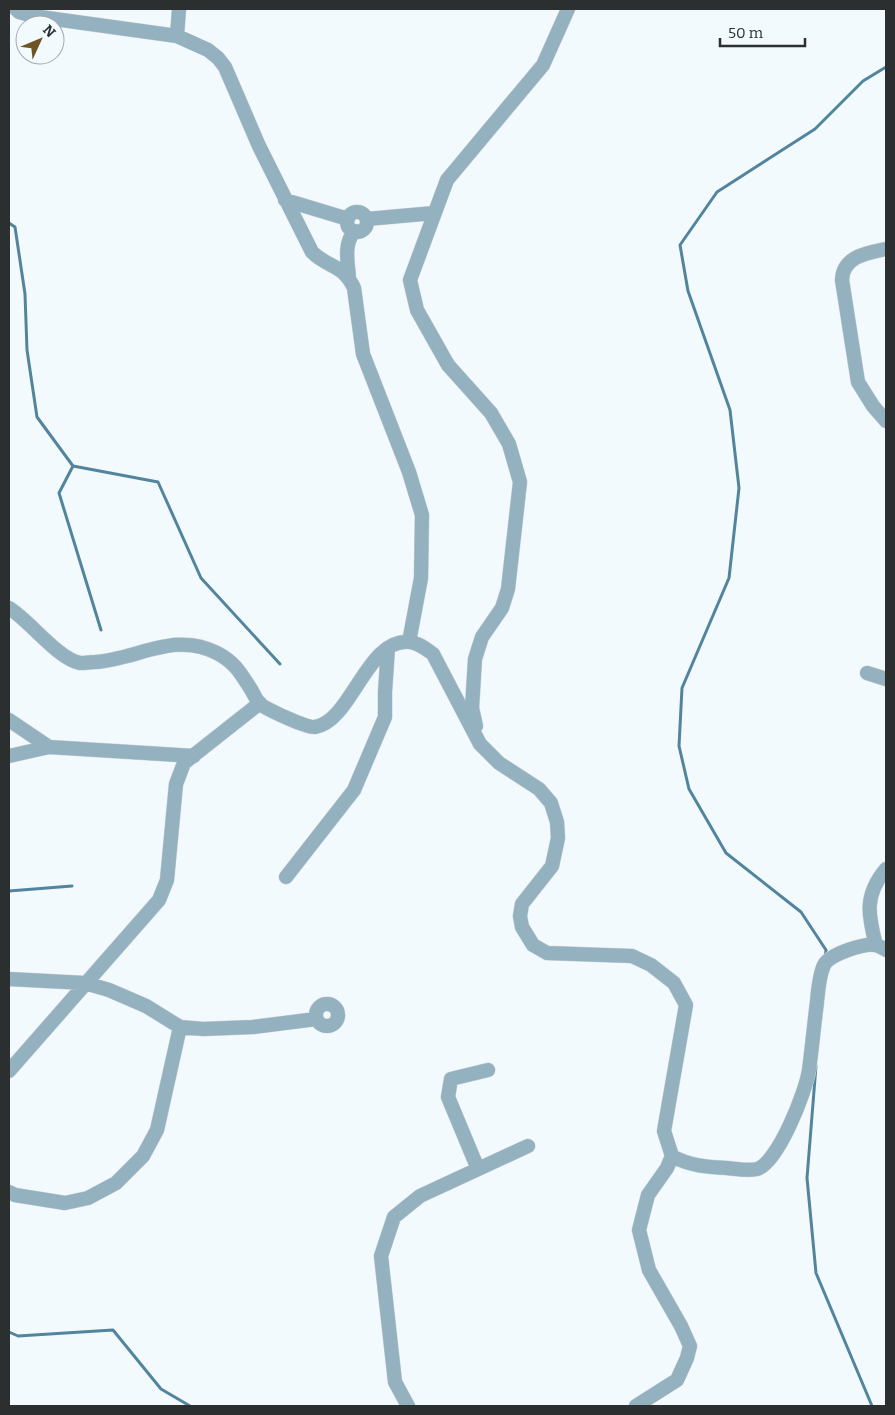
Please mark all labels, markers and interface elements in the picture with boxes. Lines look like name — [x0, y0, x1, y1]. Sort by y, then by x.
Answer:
north arrow — [15, 15, 65, 65]
scale bar — [720, 15, 805, 47]
text: N — [39, 22, 59, 41]
text: 50 m — [728, 24, 764, 42]

